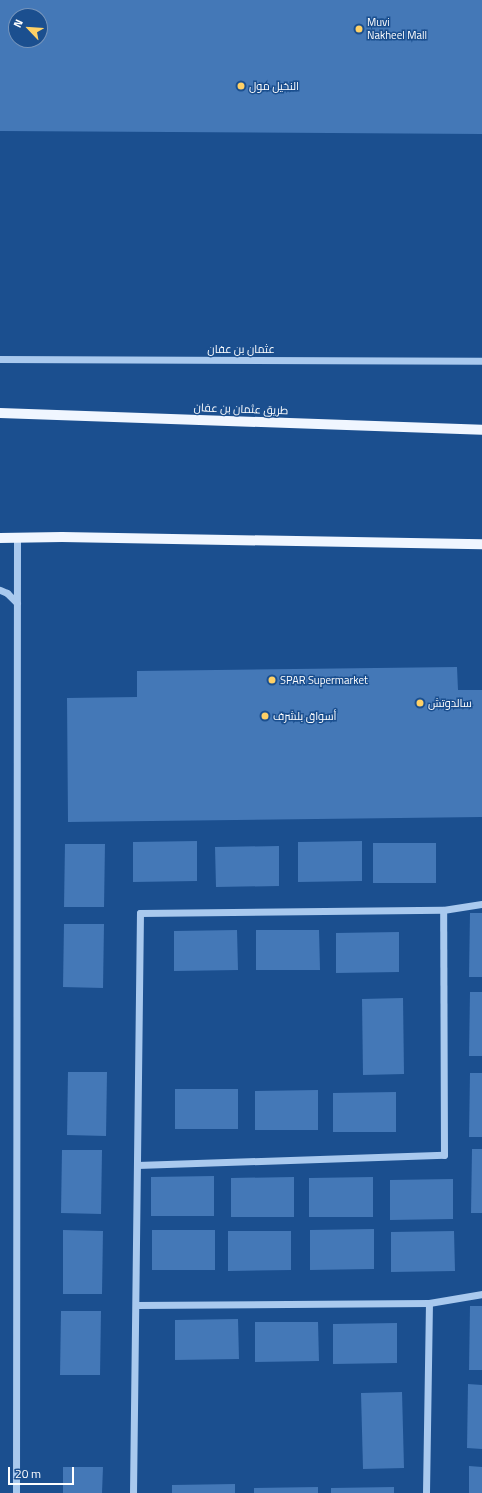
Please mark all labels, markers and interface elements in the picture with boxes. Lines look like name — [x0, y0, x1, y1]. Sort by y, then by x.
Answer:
north arrow — [8, 8, 48, 48]
place label: Muvi Nakheel Mall — [367, 16, 427, 42]
text: N — [9, 17, 27, 30]
marker: Muvi Nakheel Mall — [354, 24, 364, 34]
place label: النخيل مول — [249, 79, 299, 93]
marker: النخيل مول — [236, 81, 246, 91]
street label: عثمان بن عفان — [207, 342, 275, 356]
street label: طريق عثمان بن عفان — [193, 401, 289, 417]
place label: SPAR Supermarket — [280, 673, 368, 687]
marker: SPAR Supermarket — [267, 675, 277, 685]
place label: سالدوتش — [428, 696, 472, 710]
marker: سالدوتش — [415, 698, 425, 708]
place label: أسواق بلشرف — [273, 709, 337, 723]
marker: أسواق بلشرف — [260, 711, 270, 721]
scale bar — [10, 1459, 76, 1485]
text: 20 m — [15, 1464, 41, 1483]

